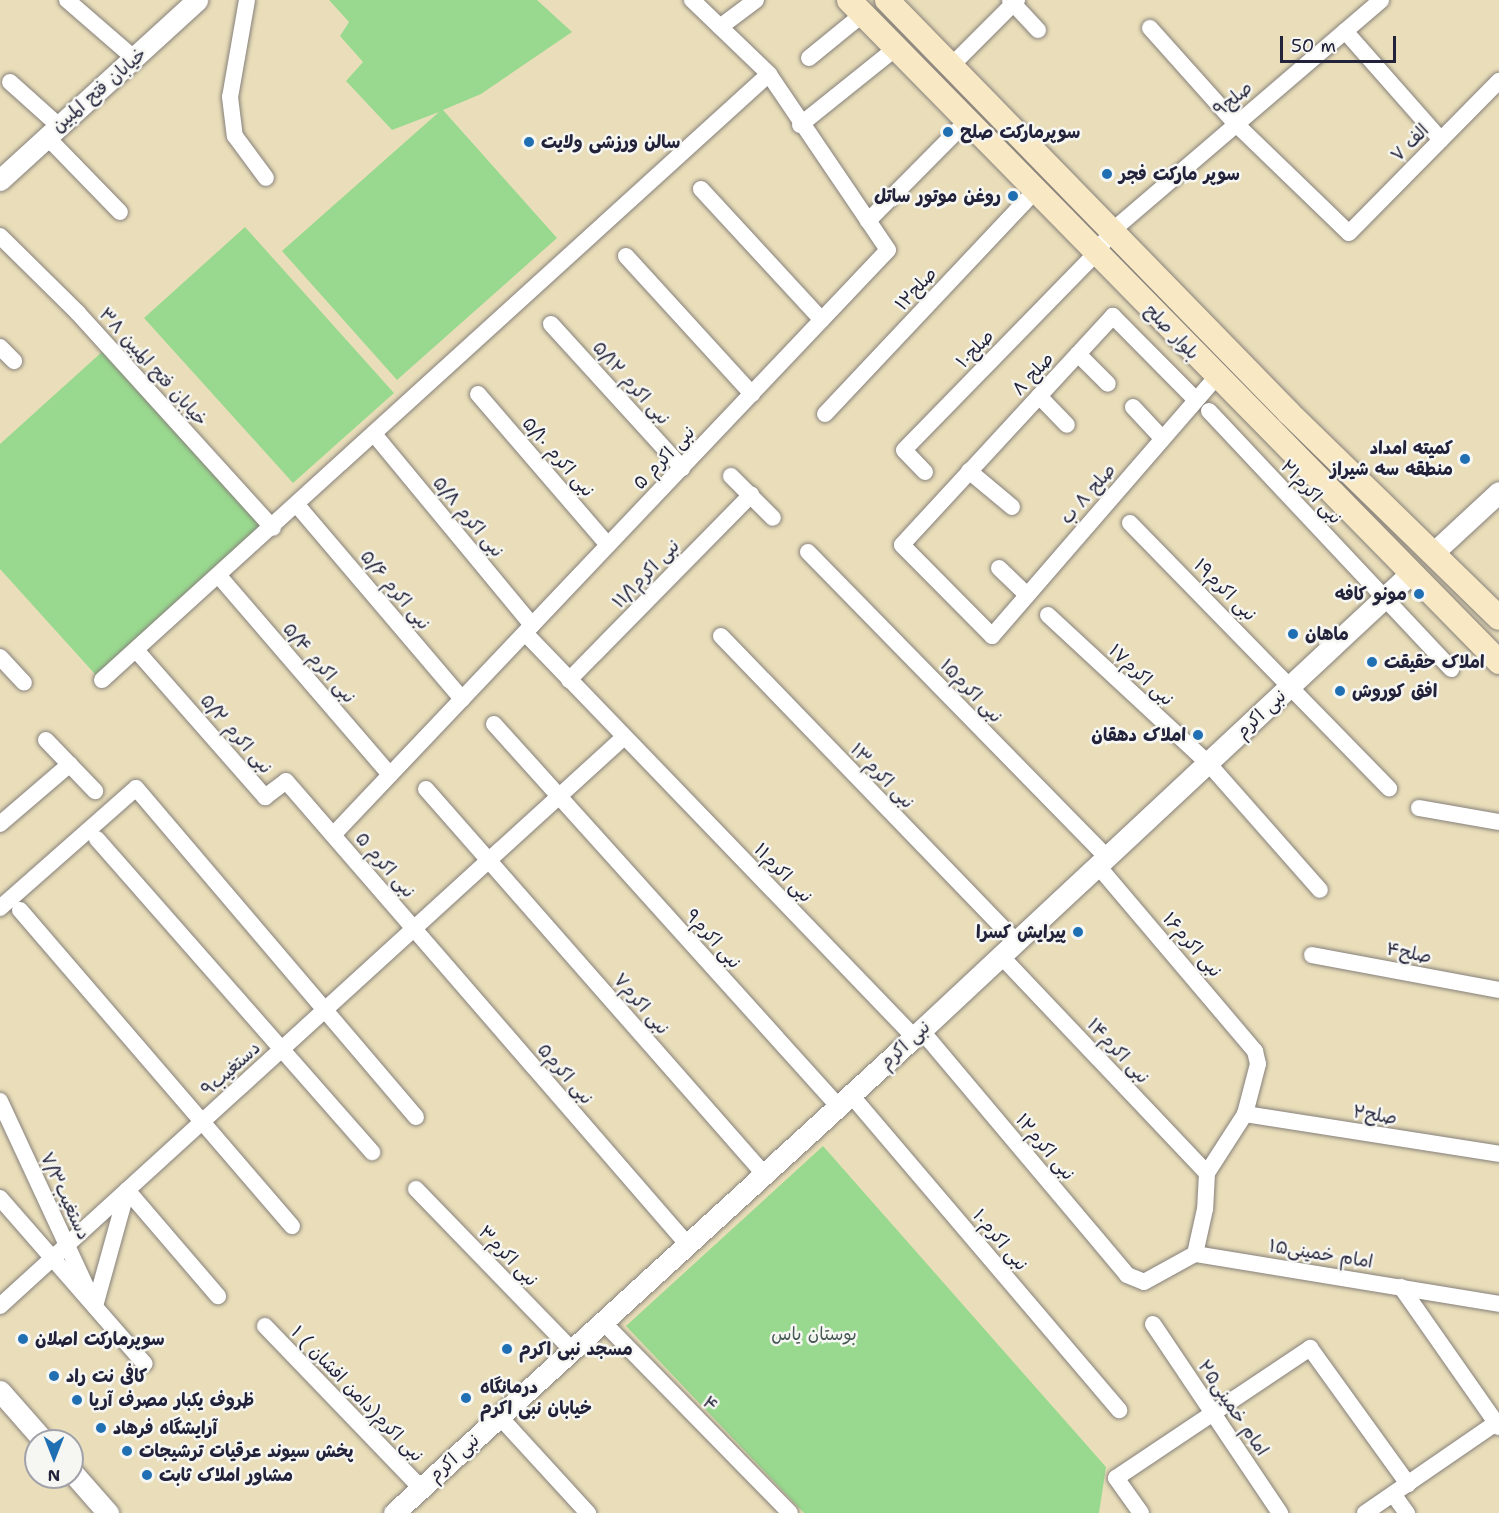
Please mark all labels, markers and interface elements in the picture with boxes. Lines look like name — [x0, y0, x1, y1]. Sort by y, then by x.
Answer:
scale bar — [1283, 24, 1398, 62]
text: 50 m — [1291, 34, 1336, 58]
street label: خیابان فتح المبین — [47, 43, 151, 137]
street label: صلح۹ — [1209, 77, 1257, 121]
street label: ۷ الف — [1387, 120, 1433, 166]
place label: سوپرمارکت صلح — [960, 121, 1080, 143]
marker: سوپرمارکت صلح — [941, 125, 955, 139]
place label: سالن ورزشی ولایت — [541, 131, 680, 153]
marker: سالن ورزشی ولایت — [522, 135, 536, 149]
place label: سوپر مارکت فجر — [1119, 163, 1240, 185]
marker: سوپر مارکت فجر — [1100, 167, 1114, 181]
place label: روغن موتور ساتل — [874, 185, 1001, 207]
marker: روغن موتور ساتل — [1006, 189, 1020, 203]
street label: صلح۱۲ — [891, 263, 941, 315]
street label: بلوار صلح — [1140, 300, 1204, 364]
street label: خیابان فتح المبین ۳۸ — [94, 303, 212, 431]
street label: صلح۱۰ — [952, 325, 998, 373]
street label: نبی اکرم ۵/۱۲ — [588, 337, 674, 429]
street label: ۸ صلح — [1008, 348, 1058, 400]
street label: نبی اکرم ۵/۱۰ — [518, 413, 598, 501]
street label: نبی اکرم ۵ — [629, 422, 699, 494]
place label: کمیته امداد منطقه سه شیراز — [1330, 438, 1453, 480]
marker: کمیته امداد منطقه سه شیراز — [1458, 452, 1472, 466]
street label: نبی اکرم۲۱ — [1276, 455, 1346, 529]
street label: صلح ۸ ب — [1056, 459, 1120, 529]
street label: نبی اکرم ۵/۸ — [428, 472, 508, 562]
street label: نبی اکرم۱۱/۱ — [608, 535, 684, 613]
street label: نبی اکرم ۵/۶ — [356, 546, 434, 634]
street label: نبی اکرم۱۹ — [1189, 554, 1261, 626]
place label: مونو کافه — [1335, 583, 1407, 605]
marker: مونو کافه — [1412, 587, 1426, 601]
street label: نبی اکرم ۵/۴ — [278, 618, 360, 708]
place label: ماهان — [1305, 623, 1349, 645]
marker: ماهان — [1286, 627, 1300, 641]
street label: نبی اکرم۱۷ — [1104, 640, 1178, 710]
place label: املاک حقیقت — [1384, 651, 1485, 673]
street label: نبی اکرم۱۵ — [935, 655, 1007, 727]
marker: املاک حقیقت — [1365, 655, 1379, 669]
place label: افق کوروش — [1352, 680, 1437, 702]
marker: افق کوروش — [1333, 684, 1347, 698]
street label: نبی اکرم — [1231, 685, 1291, 743]
street label: نبی اکرم ۵/۲ — [196, 690, 276, 778]
place label: املاک دهقان — [1091, 724, 1186, 746]
marker: املاک دهقان — [1191, 728, 1205, 742]
street label: نبی اکرم۱۳ — [846, 739, 918, 813]
street label: نبی اکرم ۵ — [351, 828, 419, 902]
street label: نبی اکرم۱۱ — [749, 839, 817, 907]
street label: نبی اکرم۹ — [681, 905, 745, 973]
street label: نبی اکرم۱۶ — [1158, 908, 1226, 982]
place label: پیرایش کسرا — [976, 921, 1066, 943]
marker: پیرایش کسرا — [1071, 925, 1085, 939]
street label: صلح۴ — [1384, 938, 1434, 968]
street label: نبی اکرم۷ — [609, 969, 673, 1039]
street label: نبی اکرم۱۴ — [1082, 1014, 1154, 1088]
street label: نبی اکرم — [875, 1016, 935, 1074]
street label: دستغیب۹ — [197, 1037, 265, 1101]
street label: نبی اکرم۵ — [533, 1039, 597, 1109]
street label: صلح۲ — [1351, 1101, 1399, 1129]
street label: نبی اکرم۱۲ — [1011, 1110, 1079, 1184]
street label: دستغیب۷/۳ — [35, 1149, 95, 1243]
street label: نبی اکرم۱۰ — [968, 1205, 1032, 1275]
street label: نبی اکرم۳ — [474, 1221, 542, 1291]
street label: ۱۵امام خمینی — [1267, 1235, 1375, 1273]
street label: ۱ نبی اکرم(دامن افشان ) — [287, 1322, 427, 1466]
park label: بوستان یاس — [771, 1323, 857, 1345]
place label: سوپرمارکت اصلان — [35, 1328, 165, 1350]
marker: سوپرمارکت اصلان — [16, 1332, 30, 1346]
place label: مسجد نبی اکرم — [519, 1338, 633, 1360]
marker: مسجد نبی اکرم — [500, 1342, 514, 1356]
street label: امام خمینی۲۵ — [1193, 1356, 1273, 1460]
place label: کافی نت راد — [66, 1365, 147, 1387]
marker: کافی نت راد — [47, 1369, 61, 1383]
place label: درمانگاه خیابان نبی اکرم — [480, 1377, 592, 1420]
place label: ظروف یکبار مصرف آریا — [89, 1389, 254, 1411]
marker: درمانگاه خیابان نبی اکرم — [457, 1389, 475, 1407]
street label: ۴ — [698, 1392, 722, 1416]
marker: ظروف یکبار مصرف آریا — [70, 1393, 84, 1407]
place label: آرایشگاه فرهاد — [113, 1417, 217, 1439]
marker: آرایشگاه فرهاد — [94, 1421, 108, 1435]
north arrow — [24, 1429, 84, 1489]
street label: نبی اکرم — [424, 1430, 484, 1486]
place label: پخش سیوند عرقیات ترشیجات — [139, 1440, 353, 1462]
marker: پخش سیوند عرقیات ترشیجات — [120, 1444, 134, 1458]
place label: مشاور املاک ثابت — [159, 1464, 293, 1486]
text: N — [48, 1465, 60, 1486]
marker: مشاور املاک ثابت — [140, 1468, 154, 1482]

